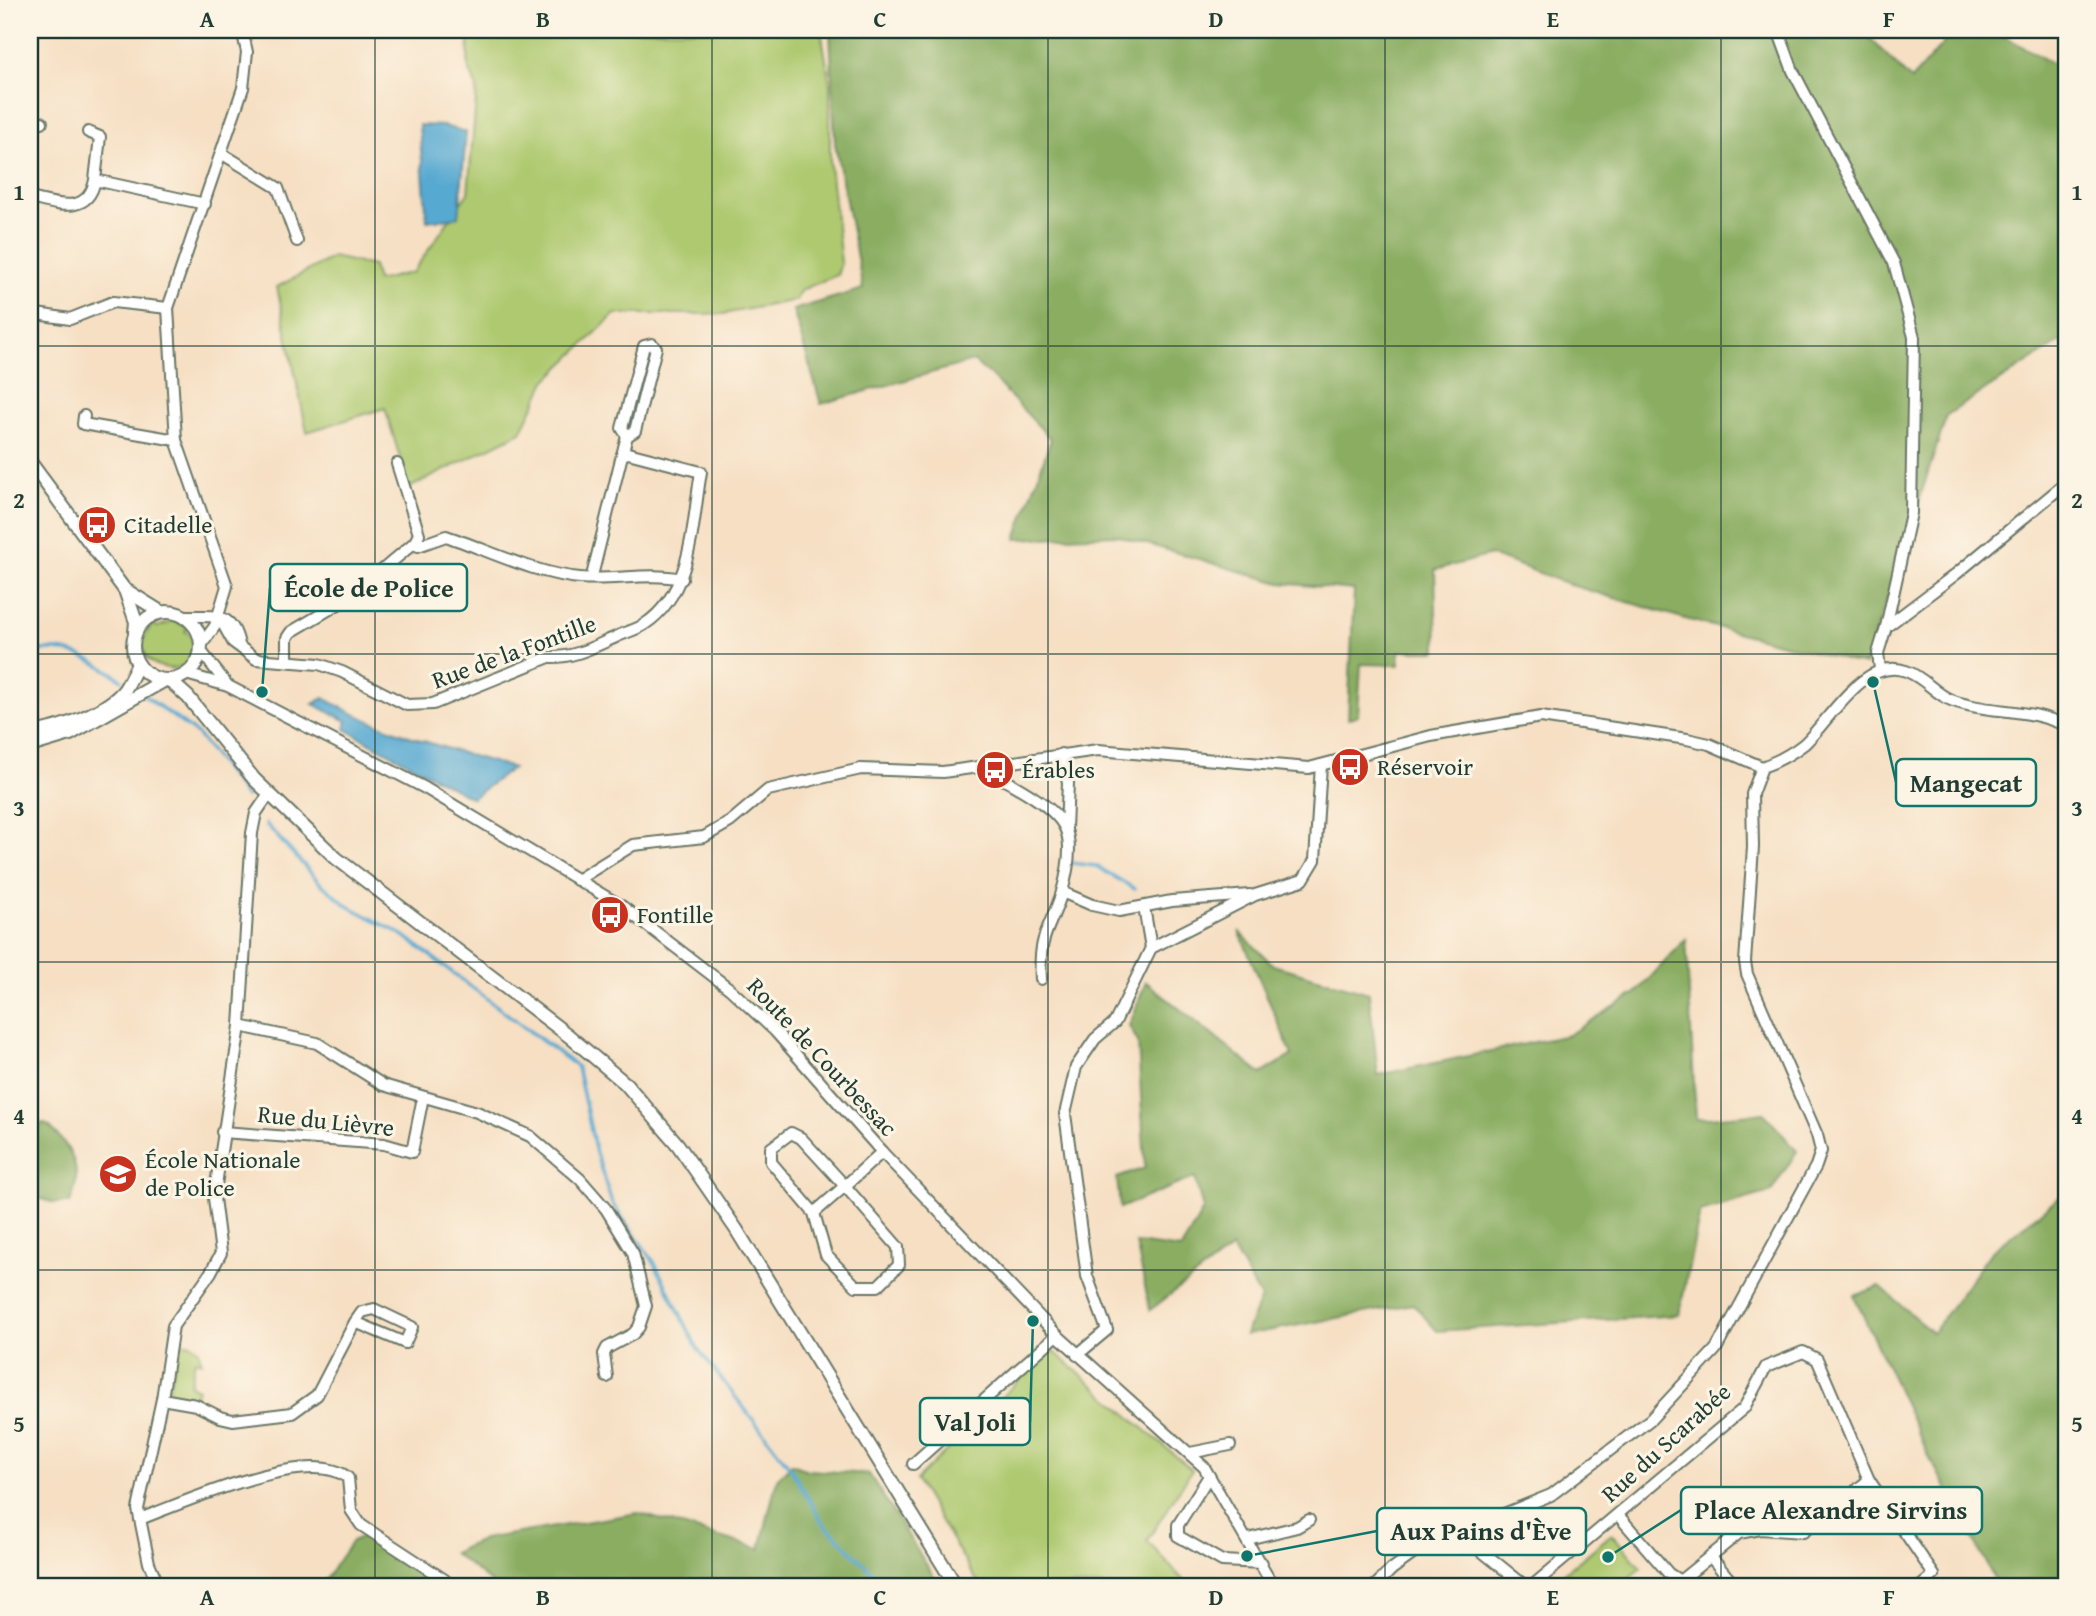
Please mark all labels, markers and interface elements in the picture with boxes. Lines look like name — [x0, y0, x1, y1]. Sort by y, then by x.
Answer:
text: A — [200, 2, 215, 35]
text: B — [536, 2, 550, 35]
text: C — [873, 2, 887, 35]
text: D — [1209, 2, 1224, 35]
text: E — [1547, 2, 1559, 35]
text: F — [1883, 2, 1895, 35]
text: 1 — [13, 175, 25, 208]
text: 1 — [2071, 175, 2083, 208]
text: 2 — [13, 483, 25, 516]
text: 2 — [2071, 483, 2083, 516]
bus stop icon: Citadelle — [76, 504, 118, 546]
place label: Citadelle — [124, 507, 212, 542]
callout: École de Police — [270, 564, 467, 611]
text: École de Police — [284, 568, 454, 607]
street label: Rue de la Fontille — [427, 606, 601, 697]
bus stop icon: Réservoir — [1329, 746, 1371, 788]
bus stop icon: Érables — [974, 749, 1016, 791]
place label: Réservoir — [1377, 749, 1473, 784]
place label: Érables — [1022, 752, 1095, 787]
callout: Mangecat — [1896, 759, 2036, 806]
text: Mangecat — [1910, 763, 2023, 802]
text: 3 — [13, 791, 25, 824]
text: 3 — [2071, 791, 2083, 824]
bus stop icon: Fontille — [589, 894, 631, 936]
place label: Fontille — [637, 897, 713, 932]
street label: Route de Courbessac — [739, 969, 906, 1144]
street label: Rue du Lièvre — [256, 1096, 396, 1145]
text: 4 — [13, 1099, 25, 1132]
text: 4 — [2071, 1099, 2083, 1132]
place label: École Nationale de Police — [145, 1142, 301, 1205]
school or university icon: École Nationale de Police — [97, 1153, 139, 1195]
street label: Rue du Scarabée — [1593, 1375, 1738, 1511]
callout: Val Joli — [920, 1398, 1030, 1445]
text: Val Joli — [934, 1402, 1016, 1441]
text: 5 — [13, 1407, 25, 1440]
text: 5 — [2071, 1407, 2083, 1440]
callout: Place Alexandre Sirvins — [1681, 1487, 1982, 1534]
text: Place Alexandre Sirvins — [1694, 1490, 1968, 1529]
callout: Aux Pains d'Ève — [1377, 1508, 1586, 1555]
text: Aux Pains d'Ève — [1390, 1511, 1572, 1550]
text: A — [200, 1580, 215, 1613]
text: B — [536, 1580, 550, 1613]
text: C — [873, 1580, 887, 1613]
text: D — [1209, 1580, 1224, 1613]
text: E — [1547, 1580, 1559, 1613]
text: F — [1883, 1580, 1895, 1613]

